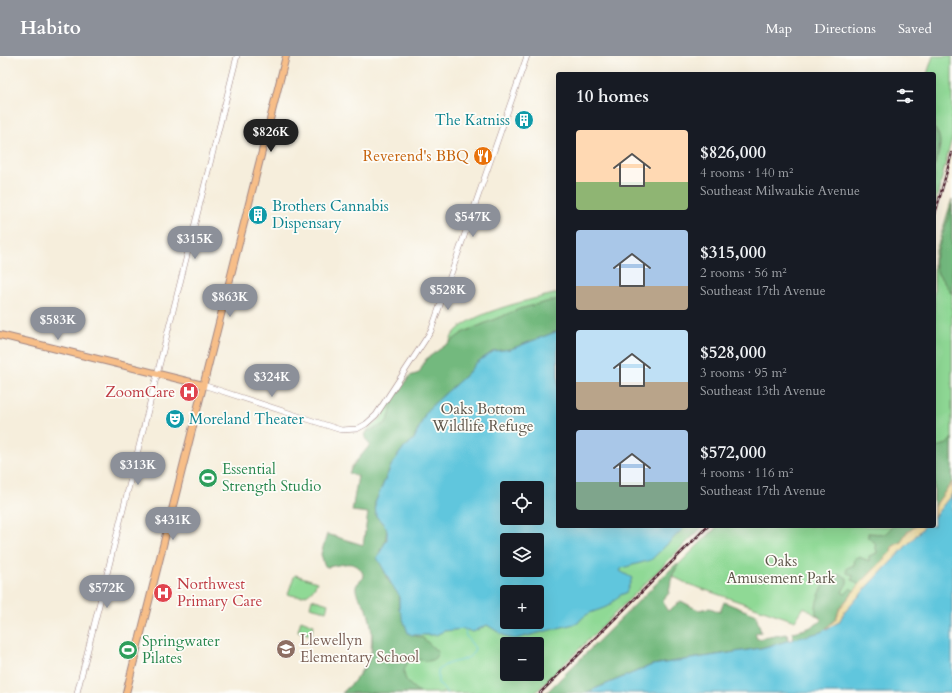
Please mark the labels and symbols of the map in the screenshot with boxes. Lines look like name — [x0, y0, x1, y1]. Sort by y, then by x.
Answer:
building icon: The Katniss — [513, 109, 535, 131]
place label: The Katniss — [435, 110, 510, 130]
pin: $826K — [243, 119, 299, 153]
restaurant icon: Reverend's BBQ — [472, 145, 494, 167]
place label: Reverend's BBQ — [363, 146, 469, 166]
place label: Brothers Cannabis Dispensary — [272, 196, 389, 233]
building icon: Brothers Cannabis Dispensary — [247, 204, 269, 226]
pin: $547K — [445, 204, 501, 238]
pin: $315K — [167, 226, 223, 260]
pin: $528K — [420, 277, 476, 311]
pin: $863K — [202, 284, 258, 318]
pin: $583K — [30, 307, 86, 341]
pin: $324K — [244, 364, 300, 398]
hospital icon: ZoomCare — [178, 381, 200, 403]
place label: ZoomCare — [105, 382, 175, 402]
park label: Oaks Bottom Wildlife Refuge — [431, 399, 534, 436]
theatre icon: Moreland Theater — [164, 408, 186, 430]
place label: Moreland Theater — [189, 409, 304, 429]
pin: $313K — [110, 452, 166, 486]
place label: Essential Strength Studio — [222, 459, 321, 496]
sports icon: Essential Strength Studio — [197, 467, 219, 489]
pin: $431K — [145, 507, 201, 541]
park label: Oaks Amusement Park — [726, 551, 836, 588]
place label: Northwest Primary Care — [177, 574, 263, 611]
pin: $572K — [79, 575, 135, 609]
hospital icon: Northwest Primary Care — [152, 582, 174, 604]
place label: Llewellyn Elementary School — [300, 630, 419, 667]
place label: Springwater Pilates — [142, 631, 220, 668]
school or university icon: Llewellyn Elementary School — [275, 638, 297, 660]
sports icon: Springwater Pilates — [117, 639, 139, 661]

